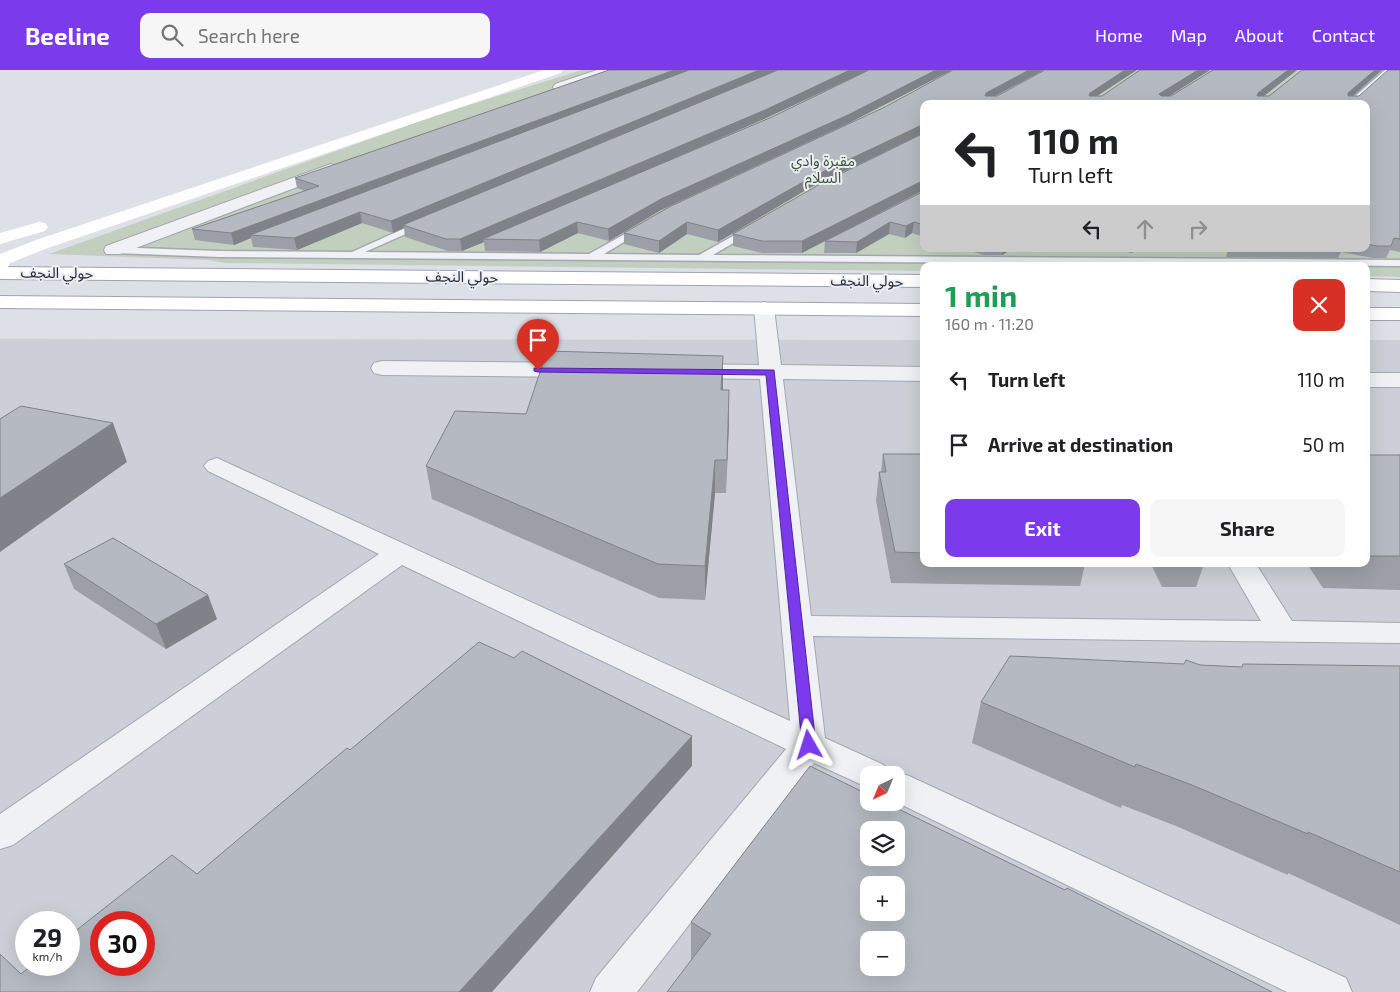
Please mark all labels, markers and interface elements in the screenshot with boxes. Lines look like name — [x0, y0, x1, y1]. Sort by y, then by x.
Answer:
search box — [140, 13, 490, 58]
text: Beeline — [25, 21, 110, 50]
icon: search — [158, 21, 186, 49]
text: Search here — [198, 24, 300, 47]
text: Home — [1095, 24, 1143, 46]
text: Map — [1171, 24, 1207, 46]
text: About — [1235, 24, 1284, 46]
text: Contact — [1312, 24, 1375, 46]
text: 110 m — [1028, 119, 1119, 161]
icon: left — [945, 120, 1010, 185]
park label: مقبرة وادي السلام — [791, 151, 855, 189]
text: Turn left — [1028, 161, 1113, 187]
icon: left — [1078, 215, 1106, 243]
icon: ahead — [1131, 215, 1159, 243]
icon: right — [1184, 215, 1212, 243]
street label: حولي النجف — [20, 262, 94, 285]
street label: حولي النجف — [425, 266, 499, 289]
street label: حولي النجف — [830, 270, 904, 293]
text: 1 min — [945, 277, 1017, 313]
button: close — [1293, 279, 1345, 331]
text: 160 m · 11:20 — [945, 314, 1034, 333]
pin — [517, 319, 559, 370]
icon: arrive — [524, 326, 552, 354]
icon: left — [945, 366, 973, 394]
text: Turn left — [988, 368, 1065, 391]
text: 110 m — [1298, 368, 1345, 391]
icon: arrive — [945, 431, 973, 459]
text: Arrive at destination — [988, 433, 1173, 456]
text: 50 m — [1302, 433, 1345, 456]
button: Exit — [945, 499, 1140, 557]
button: Share — [1150, 499, 1345, 557]
position arrow — [782, 718, 834, 770]
north arrow — [860, 766, 905, 811]
map controls — [860, 766, 905, 976]
button: layers — [860, 821, 905, 866]
button: + — [860, 876, 905, 921]
speed limit sign: 30 — [90, 911, 155, 976]
text: 29 — [33, 922, 62, 952]
button: − — [860, 931, 905, 976]
text: km/h — [33, 949, 62, 963]

